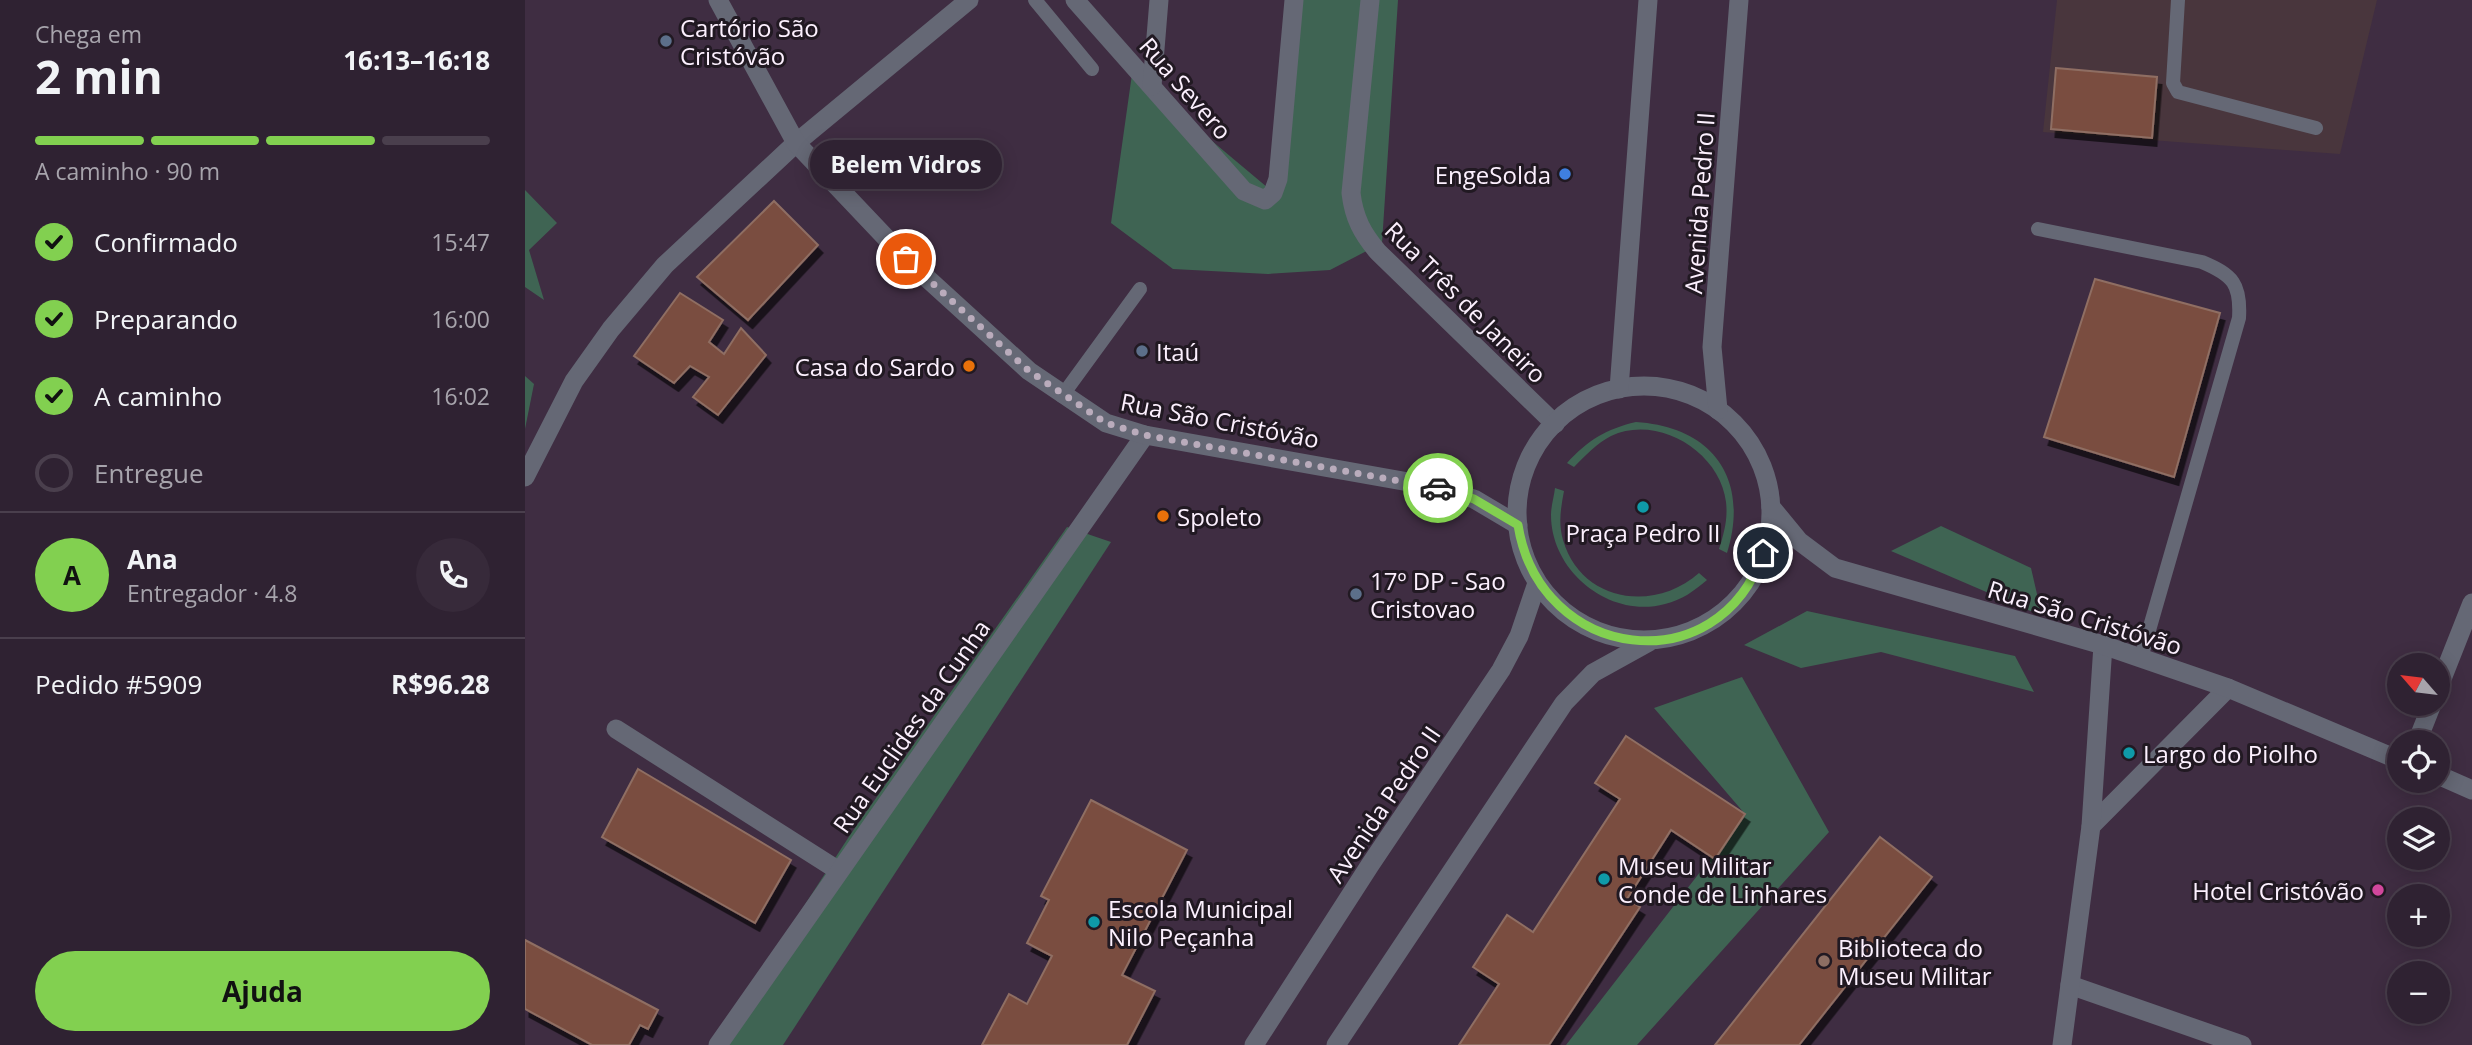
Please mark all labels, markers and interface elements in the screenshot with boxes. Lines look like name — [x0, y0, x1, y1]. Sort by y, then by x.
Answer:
place label: Cartório São Cristóvão — [680, 11, 819, 72]
text: Chega em — [35, 18, 142, 50]
street label: Rua Severo — [1132, 30, 1240, 146]
marker: Cartório São Cristóvão — [658, 33, 674, 49]
text: 16:13–16:18 — [343, 42, 490, 78]
text: 2 min — [35, 45, 163, 107]
street label: Avenida Pedro II — [1676, 111, 1722, 295]
callout: Belem Vidros — [810, 140, 1002, 189]
text: Belem Vidros — [831, 148, 981, 180]
text: A caminho · 90 m — [35, 155, 220, 187]
place label: EngeSolda — [1435, 158, 1551, 191]
marker: EngeSolda — [1557, 166, 1573, 182]
street label: Rua Três de Janeiro — [1378, 214, 1554, 390]
icon: check — [35, 223, 73, 261]
text: Confirmado — [94, 224, 238, 260]
text: 15:47 — [431, 226, 490, 258]
pin — [876, 229, 936, 289]
icon: bag — [887, 240, 925, 278]
icon: check — [35, 300, 73, 338]
text: Preparando — [94, 301, 238, 337]
text: 16:00 — [431, 303, 490, 335]
place label: Itaú — [1156, 335, 1199, 368]
marker: Itaú — [1134, 343, 1150, 359]
place label: Casa do Sardo — [795, 350, 955, 383]
marker: Casa do Sardo — [961, 358, 977, 374]
icon: check — [35, 377, 73, 415]
text: A caminho — [94, 378, 222, 414]
text: 16:02 — [431, 380, 490, 412]
street label: Rua São Cristóvão — [1118, 385, 1322, 455]
courier — [1403, 453, 1473, 523]
text: Entregue — [94, 455, 204, 491]
icon: car — [1419, 469, 1457, 507]
marker: Praça Pedro II — [1635, 499, 1651, 515]
place label: Spoleto — [1177, 500, 1262, 533]
marker: Spoleto — [1155, 508, 1171, 524]
place label: Praça Pedro II — [1565, 516, 1721, 549]
pin — [1733, 523, 1793, 583]
icon: home — [1744, 534, 1782, 572]
button: phone — [416, 538, 490, 612]
text: Ana — [127, 541, 178, 577]
text: A — [63, 557, 81, 593]
place label: 17º DP - Sao Cristovao — [1370, 564, 1506, 625]
street label: Rua São Cristóvão — [1984, 572, 2186, 662]
text: Entregador · 4.8 — [127, 577, 297, 609]
marker: 17º DP - Sao Cristovao — [1348, 586, 1364, 602]
street label: Rua Euclides da Cunha — [825, 613, 997, 839]
north arrow — [2387, 653, 2450, 716]
map controls — [2387, 653, 2450, 1024]
text: Pedido #5909 — [35, 666, 202, 702]
text: R$96.28 — [391, 666, 490, 702]
street label: Avenida Pedro II — [1318, 719, 1448, 889]
button: locate — [2387, 730, 2450, 793]
place label: Largo do Piolho — [2143, 737, 2318, 770]
marker: Largo do Piolho — [2121, 745, 2137, 761]
button: layers — [2387, 807, 2450, 870]
place label: Museu Militar Conde de Linhares — [1618, 849, 1827, 910]
marker: Museu Militar Conde de Linhares — [1596, 871, 1612, 887]
place label: Hotel Cristóvão — [2192, 874, 2364, 907]
marker: Hotel Cristóvão — [2370, 882, 2386, 898]
button: + — [2387, 884, 2450, 947]
place label: Escola Municipal Nilo Peçanha — [1108, 892, 1293, 953]
marker: Escola Municipal Nilo Peçanha — [1086, 914, 1102, 930]
place label: Biblioteca do Museu Militar — [1838, 931, 1992, 992]
button: Ajuda — [35, 951, 490, 1031]
marker: Biblioteca do Museu Militar — [1816, 953, 1832, 969]
button: − — [2387, 961, 2450, 1024]

